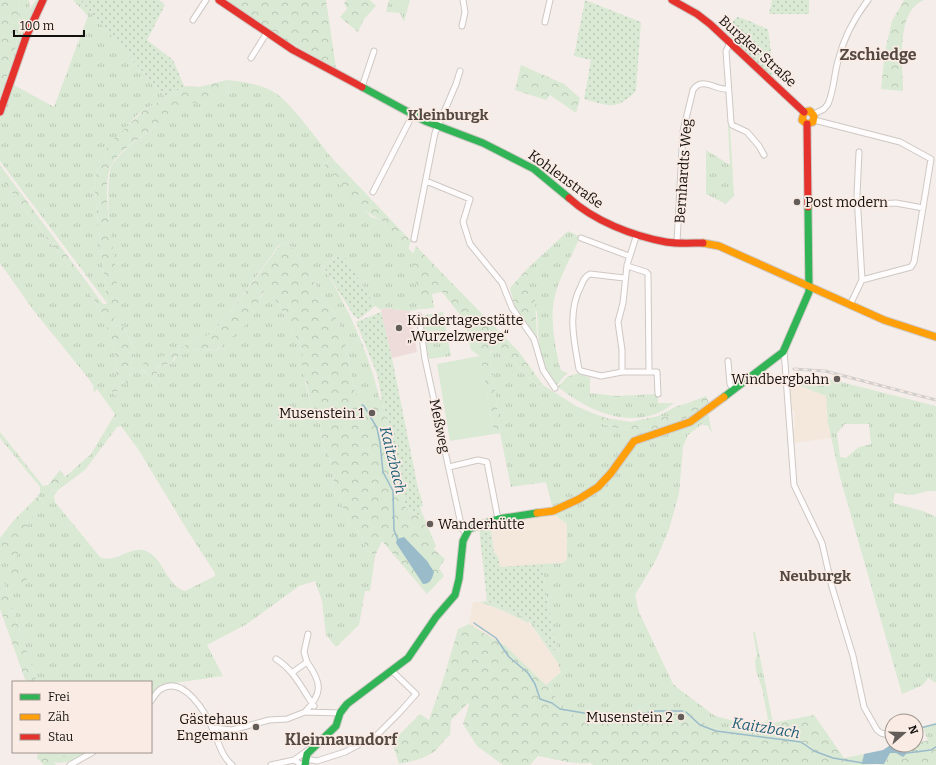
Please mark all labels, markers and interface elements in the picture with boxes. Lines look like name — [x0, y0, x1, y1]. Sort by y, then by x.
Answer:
scale bar — [14, 12, 84, 38]
street label: Burgker Straße — [715, 12, 800, 91]
text: 100 m — [20, 19, 55, 33]
district label: Zschiedge — [839, 45, 917, 64]
district label: Kleinburgk — [408, 106, 488, 124]
street label: Bernhardts Weg — [671, 118, 696, 224]
street label: Kohlenstraße — [525, 147, 606, 212]
place label: Post modern — [805, 194, 888, 211]
marker: Post modern — [792, 197, 802, 207]
place label: Kindertagesstätte „Wurzelzwerge“ — [407, 312, 523, 345]
marker: Kindertagesstätte „Wurzelzwerge“ — [394, 323, 404, 333]
place label: Windbergbahn — [731, 371, 829, 388]
marker: Windbergbahn — [832, 374, 842, 384]
street label: Meßweg — [425, 397, 454, 455]
place label: Musenstein 1 — [279, 405, 364, 422]
marker: Musenstein 1 — [367, 408, 377, 418]
water label: Kaitzbach — [376, 425, 410, 496]
place label: Wanderhütte — [438, 516, 525, 533]
marker: Wanderhütte — [425, 519, 435, 529]
district label: Neuburgk — [779, 567, 851, 585]
legend — [12, 681, 152, 753]
text: Frei — [48, 690, 70, 704]
place label: Musenstein 2 — [586, 709, 673, 726]
text: Zäh — [48, 710, 70, 724]
place label: Gästehaus Engemann — [177, 711, 248, 744]
marker: Musenstein 2 — [676, 712, 686, 722]
north arrow — [884, 713, 924, 753]
water label: Kaitzbach — [731, 714, 801, 742]
marker: Gästehaus Engemann — [251, 722, 261, 732]
text: N — [905, 724, 921, 736]
text: Stau — [48, 730, 74, 744]
district label: Kleinnaundorf — [285, 730, 398, 749]

